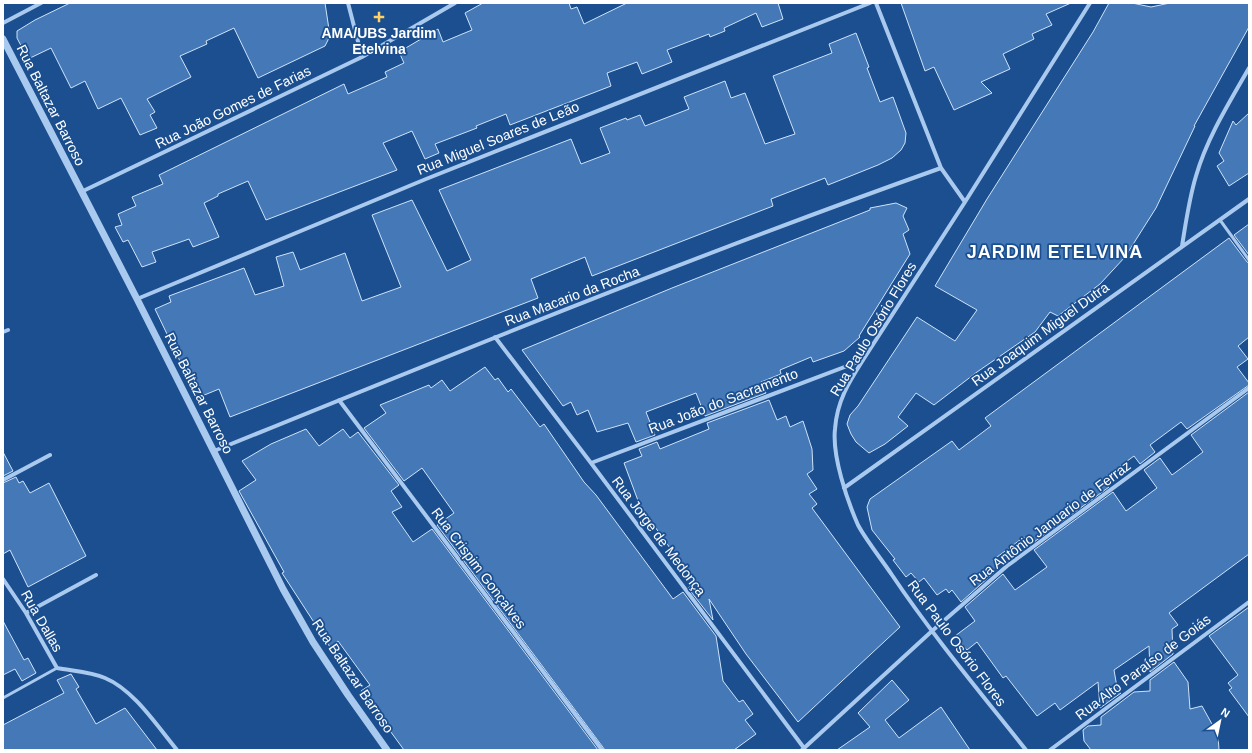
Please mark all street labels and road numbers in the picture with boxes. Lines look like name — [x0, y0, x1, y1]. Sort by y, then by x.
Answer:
street label: Rua Baltazar Barroso — [13, 42, 89, 168]
street label: Rua João Gomes de Farias — [153, 62, 313, 152]
street label: Rua Miguel Soares de Leão — [415, 98, 582, 178]
street label: Rua Paulo Osório Flores — [827, 259, 919, 399]
street label: Rua Macario da Rocha — [502, 263, 642, 329]
street label: Rua Joaquim Miguel Dutra — [968, 279, 1112, 389]
street label: Rua Baltazar Barroso — [161, 330, 237, 456]
street label: Rua João do Sacramento — [646, 365, 800, 437]
street label: Rua Antônio Januario de Ferraz — [966, 457, 1134, 589]
street label: Rua Jorge de Medonça — [609, 473, 709, 599]
street label: Rua Crispim Gonçalves — [428, 504, 530, 632]
street label: Rua Paulo Osório Flores — [904, 577, 1010, 709]
street label: Rua Dallas — [18, 587, 66, 655]
street label: Rua Alto Paraíso de Goiás — [1072, 611, 1214, 723]
street label: Rua Baltazar Barroso — [309, 616, 397, 736]

